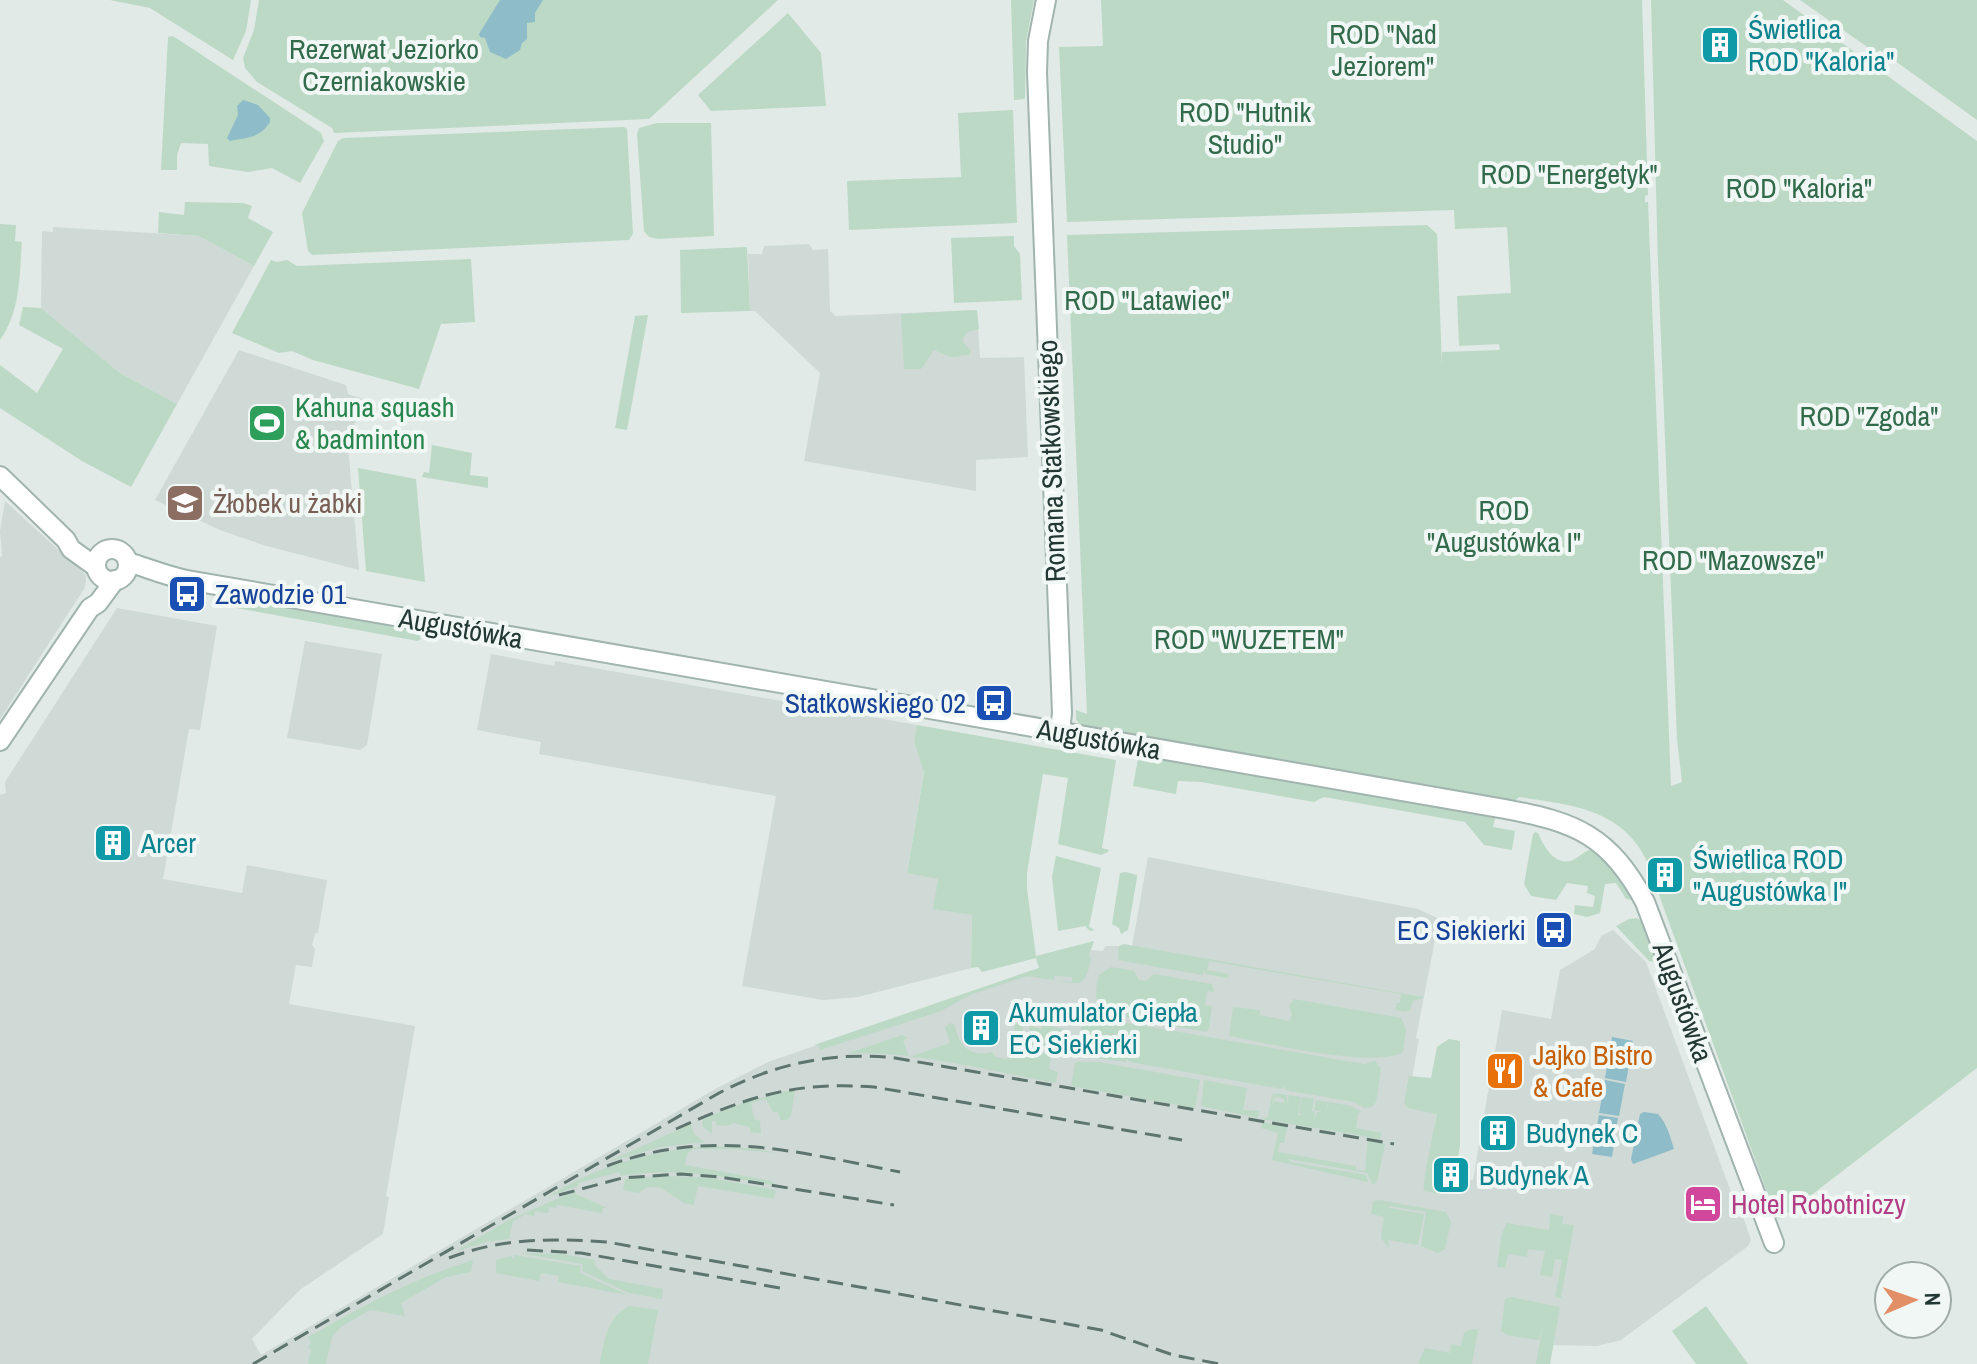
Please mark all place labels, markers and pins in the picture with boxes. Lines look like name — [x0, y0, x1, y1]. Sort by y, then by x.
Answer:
place label: Świetlica ROD "Kaloria" — [1748, 10, 1894, 80]
building icon: Świetlica ROD "Kaloria" — [1699, 24, 1741, 66]
place label: Kahuna squash & badminton — [295, 388, 455, 458]
sports icon: Kahuna squash & badminton — [246, 402, 288, 444]
school or university icon: Żłobek u żabki — [164, 482, 206, 524]
place label: Żłobek u żabki — [213, 484, 362, 522]
bus stop icon: Zawodzie 01 — [166, 573, 208, 615]
place label: Zawodzie 01 — [215, 575, 347, 613]
bus stop icon: Statkowskiego 02 — [973, 682, 1015, 724]
place label: Statkowskiego 02 — [785, 684, 966, 722]
building icon: Arcer — [92, 822, 134, 864]
place label: Arcer — [140, 824, 196, 862]
place label: Świetlica ROD "Augustówka I" — [1693, 840, 1847, 910]
building icon: Świetlica ROD "Augustówka I" — [1644, 854, 1686, 896]
bus stop icon: EC Siekierki — [1533, 909, 1575, 951]
place label: EC Siekierki — [1397, 911, 1526, 949]
place label: Akumulator Ciepła EC Siekierki — [1008, 993, 1198, 1063]
building icon: Akumulator Ciepła EC Siekierki — [960, 1007, 1002, 1049]
place label: Jajko Bistro & Cafe — [1533, 1036, 1653, 1106]
restaurant icon: Jajko Bistro & Cafe — [1484, 1050, 1526, 1092]
building icon: Budynek C — [1477, 1112, 1519, 1154]
place label: Budynek C — [1526, 1114, 1638, 1152]
building icon: Budynek A — [1430, 1154, 1472, 1196]
place label: Budynek A — [1479, 1156, 1589, 1194]
hotel icon: Hotel Robotniczy — [1682, 1183, 1724, 1225]
place label: Hotel Robotniczy — [1731, 1185, 1906, 1223]

